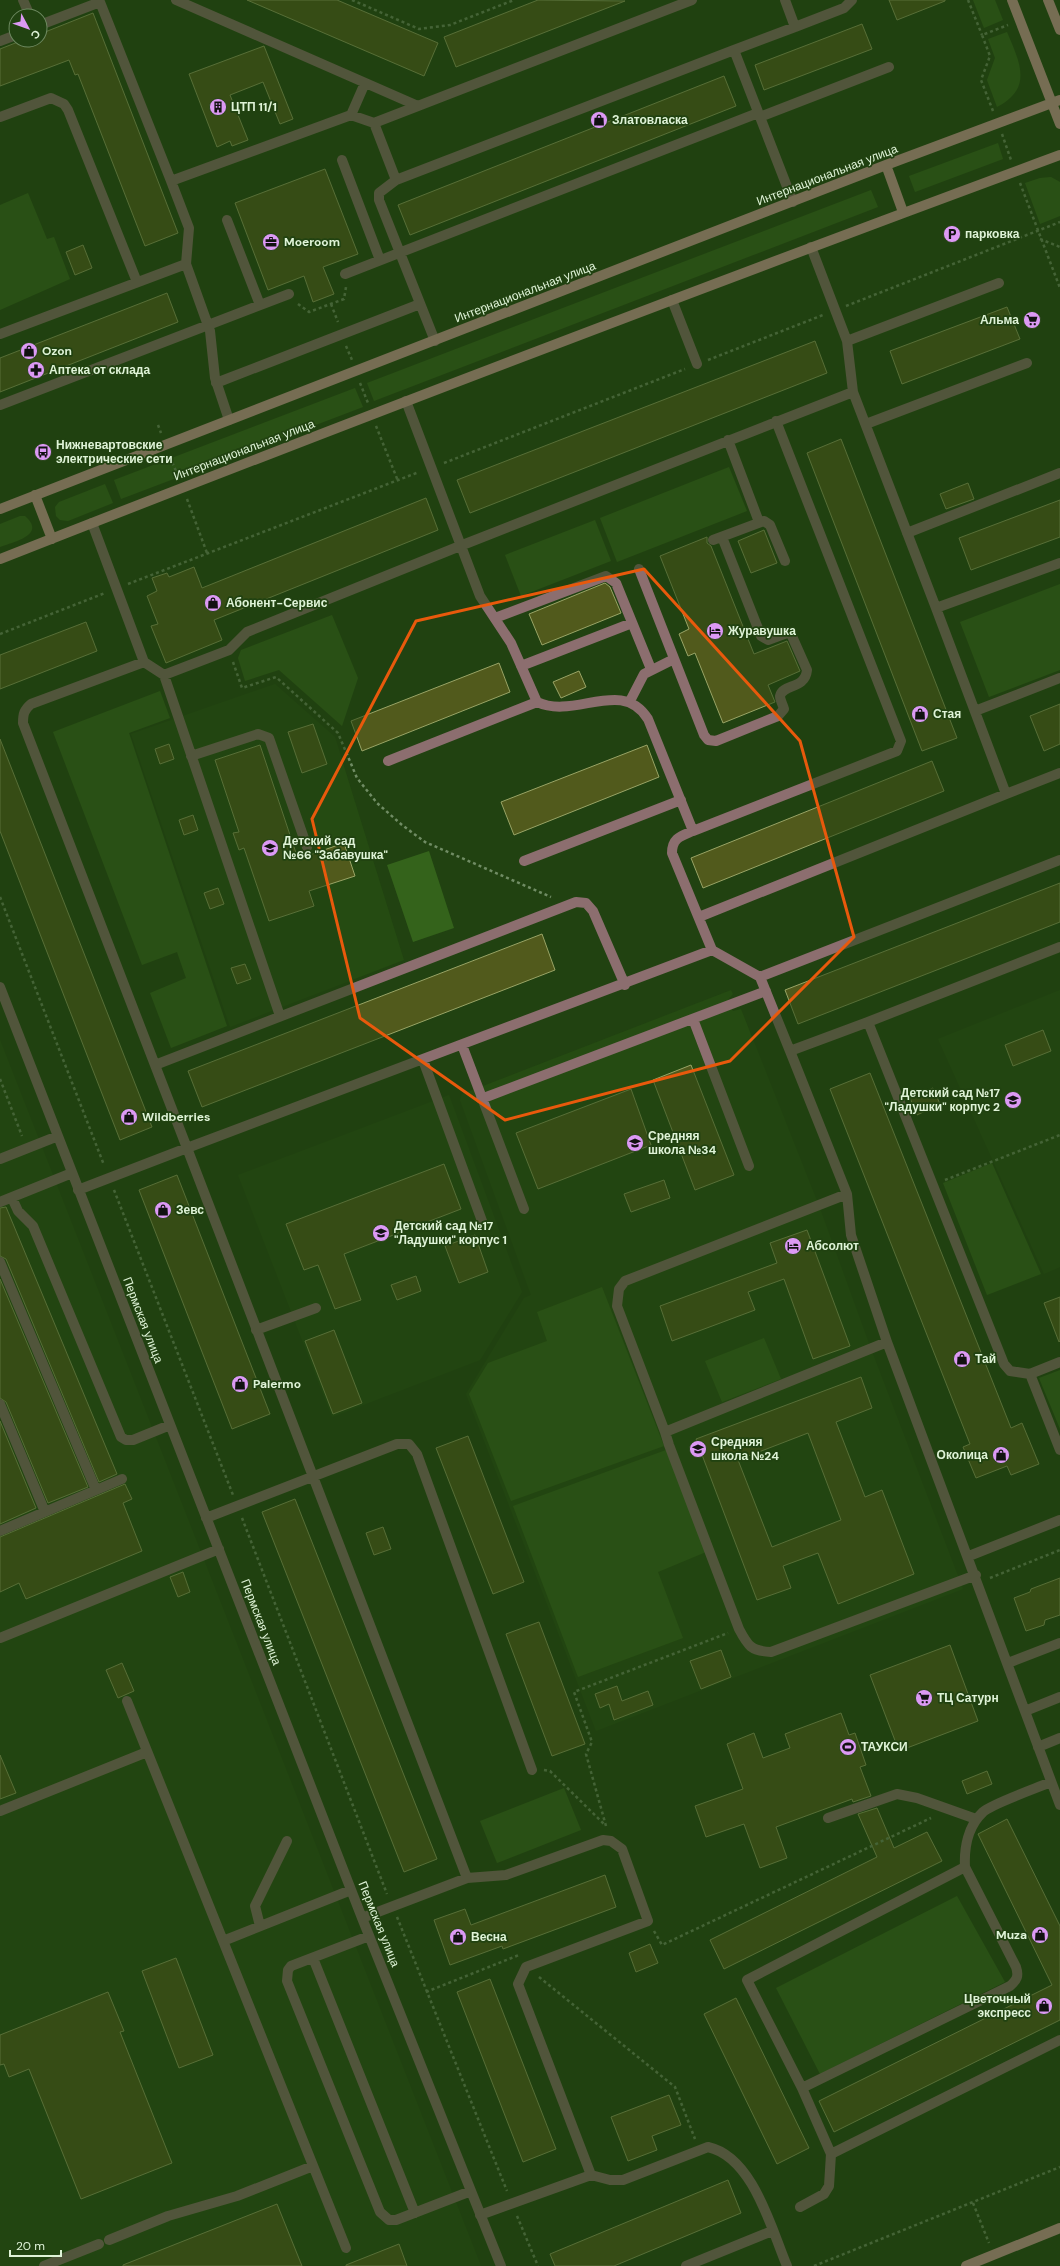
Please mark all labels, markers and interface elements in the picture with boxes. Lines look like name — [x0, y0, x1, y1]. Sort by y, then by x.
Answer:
north arrow — [8, 8, 48, 48]
text: С — [28, 27, 43, 42]
building icon: ЦТП 11/1 — [208, 97, 228, 117]
place label: ЦТП 11/1 — [231, 99, 277, 115]
shop icon: Златовласка — [589, 110, 609, 130]
place label: Златовласка — [612, 112, 688, 128]
street label: Интернациональная улица — [754, 141, 900, 209]
parking icon: парковка — [942, 224, 962, 244]
place label: парковка — [965, 226, 1020, 242]
office icon: Moeroom — [261, 232, 281, 252]
place label: Moeroom — [284, 234, 340, 250]
street label: Интернациональная улица — [452, 258, 598, 326]
supermarket icon: Альма — [1022, 310, 1042, 330]
place label: Альма — [980, 312, 1019, 328]
shop icon: Ozon — [19, 341, 39, 361]
place label: Ozon — [42, 343, 72, 359]
pharmacy icon: Аптека от склада — [26, 360, 46, 380]
place label: Аптека от склада — [49, 362, 150, 378]
street label: Интернациональная улица — [171, 416, 317, 484]
place label: Нижневартовские электрические сети — [56, 437, 173, 467]
bus stop icon: Нижневартовские электрические сети — [33, 442, 53, 462]
shop icon: Абонент-Сервис — [203, 593, 223, 613]
place label: Абонент-Сервис — [226, 595, 328, 611]
hotel icon: Журавушка — [705, 621, 725, 641]
place label: Журавушка — [727, 623, 796, 639]
shop icon: Стая — [910, 704, 930, 724]
place label: Стая — [933, 706, 961, 722]
place label: Детский сад №66 "Забавушка" — [283, 833, 388, 863]
school or university icon: Детский сад №66 "Забавушка" — [260, 838, 280, 858]
place label: Детский сад №17 "Ладушки" корпус 2 — [885, 1085, 1001, 1115]
school or university icon: Детский сад №17 "Ладушки" корпус 2 — [1003, 1090, 1023, 1110]
shop icon: Wildberries — [119, 1107, 139, 1127]
place label: Wildberries — [142, 1109, 210, 1125]
place label: Средняя школа №34 — [648, 1128, 717, 1158]
school or university icon: Средняя школа №34 — [625, 1133, 645, 1153]
shop icon: Зевс — [153, 1200, 173, 1220]
place label: Зевс — [176, 1202, 204, 1218]
place label: Детский сад №17 "Ладушки" корпус 1 — [394, 1218, 507, 1248]
school or university icon: Детский сад №17 "Ладушки" корпус 1 — [371, 1223, 391, 1243]
hotel icon: Абсолют — [783, 1236, 803, 1256]
place label: Абсолют — [806, 1238, 859, 1254]
street label: Пермская улица — [119, 1275, 167, 1366]
shop icon: Тай — [952, 1349, 972, 1369]
place label: Тай — [975, 1351, 996, 1367]
shop icon: Palermo — [230, 1374, 250, 1394]
place label: Palermo — [253, 1376, 301, 1392]
place label: Средняя школа №24 — [711, 1434, 779, 1464]
school or university icon: Средняя школа №24 — [688, 1439, 708, 1459]
shop icon: Околица — [991, 1445, 1011, 1465]
place label: Околица — [937, 1447, 988, 1463]
street label: Пермская улица — [237, 1577, 285, 1668]
supermarket icon: ТЦ Сатурн — [914, 1688, 934, 1708]
place label: ТЦ Сатурн — [937, 1690, 999, 1706]
sports icon: ТАУКСИ — [838, 1737, 858, 1757]
place label: ТАУКСИ — [861, 1739, 908, 1755]
street label: Пермская улица — [355, 1879, 404, 1970]
shop icon: Muza — [1030, 1925, 1050, 1945]
shop icon: Весна — [448, 1927, 468, 1947]
place label: Muza — [996, 1927, 1027, 1943]
place label: Весна — [471, 1929, 507, 1945]
place label: Цветочный экспресс — [964, 1991, 1031, 2021]
shop icon: Цветочный экспресс — [1034, 1996, 1054, 2016]
scale bar — [10, 2232, 61, 2258]
text: 20 m — [16, 2238, 45, 2254]

